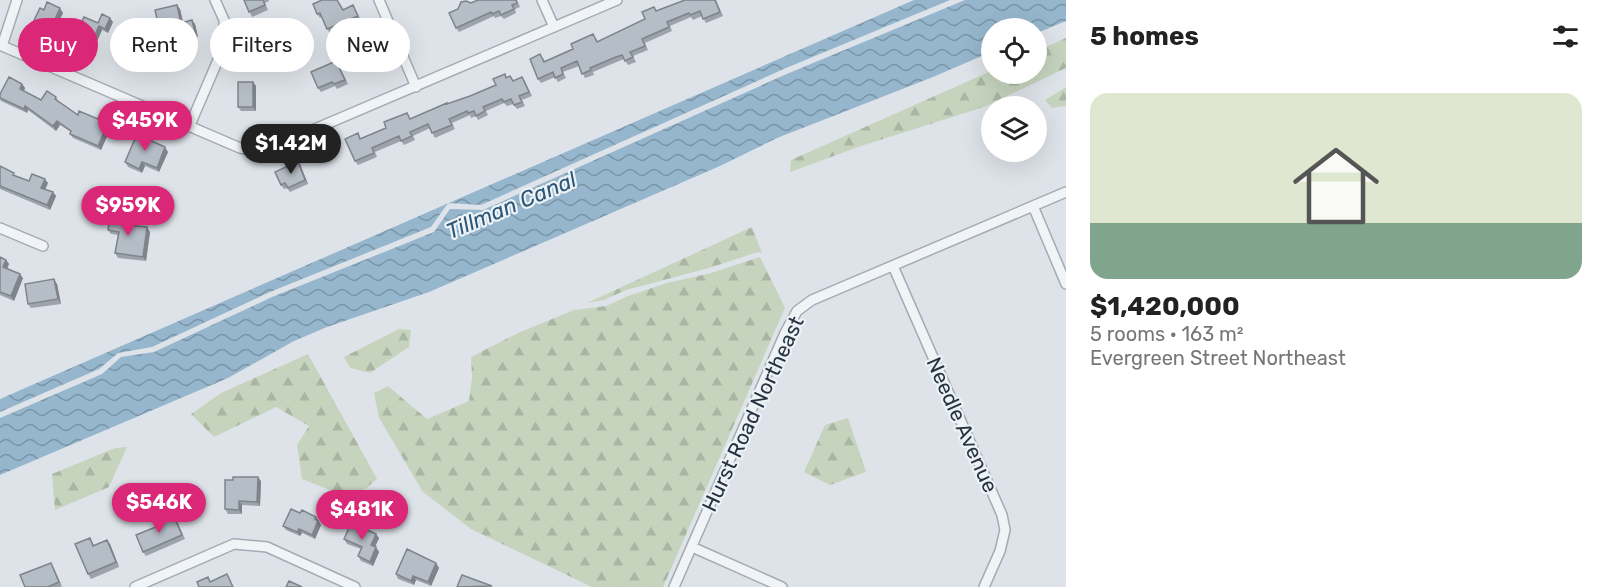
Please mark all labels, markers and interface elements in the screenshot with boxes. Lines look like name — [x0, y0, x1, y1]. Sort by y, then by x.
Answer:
chip: Buy — [18, 18, 98, 72]
chip: Rent — [110, 18, 198, 72]
chip: Filters — [210, 18, 314, 72]
chip: New — [326, 18, 410, 72]
map controls — [981, 18, 1047, 162]
button: locate — [981, 18, 1047, 84]
icon: filters — [1549, 20, 1582, 53]
text: 5 homes — [1090, 21, 1199, 52]
button: layers — [981, 96, 1047, 162]
pin: $459K — [103, 101, 187, 152]
text: $459K — [112, 108, 178, 132]
pin: $1.42M — [242, 124, 340, 175]
text: $1.42M — [255, 131, 327, 155]
icon: home — [1282, 132, 1390, 240]
water label: Tillman Canal — [442, 166, 581, 245]
pin: $959K — [86, 186, 170, 237]
text: $959K — [95, 193, 161, 217]
text: $1,420,000 — [1090, 291, 1240, 322]
street label: Hurst Road Northeast — [696, 312, 809, 515]
text: 5 rooms · 163 m² — [1090, 322, 1244, 346]
text: Evergreen Street Northeast — [1090, 346, 1346, 370]
street label: Needle Avenue — [921, 353, 1003, 496]
pin: $546K — [117, 483, 201, 534]
text: $546K — [126, 490, 192, 514]
pin: $481K — [320, 490, 404, 541]
text: $481K — [330, 497, 394, 521]

